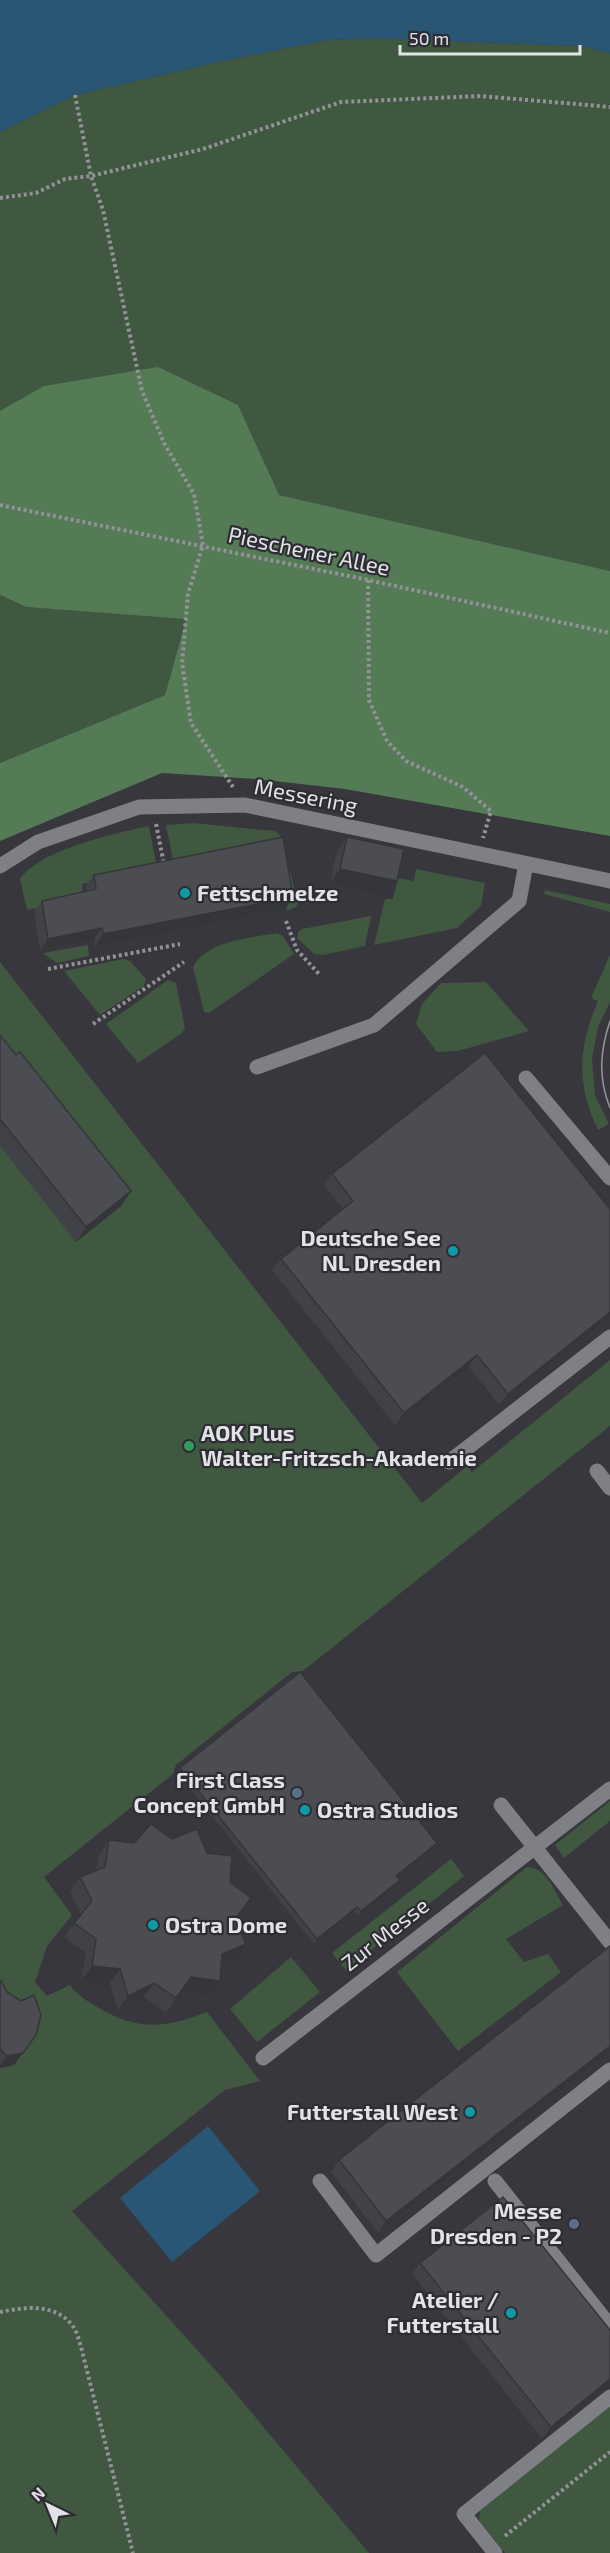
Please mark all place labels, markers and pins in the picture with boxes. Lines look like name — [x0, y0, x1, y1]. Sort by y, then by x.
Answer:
place label: Fettschmelze — [197, 879, 338, 905]
marker: Fettschmelze — [178, 886, 192, 900]
place label: Deutsche See NL Dresden — [301, 1224, 441, 1275]
marker: Deutsche See NL Dresden — [446, 1244, 460, 1258]
place label: AOK Plus Walter-Fritzsch-Akademie — [201, 1419, 477, 1470]
marker: AOK Plus Walter-Fritzsch-Akademie — [182, 1439, 196, 1453]
place label: First Class Concept GmbH — [134, 1766, 285, 1817]
marker: First Class Concept GmbH — [290, 1786, 304, 1800]
place label: Ostra Studios — [317, 1796, 458, 1822]
marker: Ostra Studios — [298, 1803, 312, 1817]
place label: Ostra Dome — [165, 1911, 287, 1937]
marker: Ostra Dome — [146, 1918, 160, 1932]
place label: Futterstall West — [287, 2098, 458, 2124]
marker: Futterstall West — [463, 2105, 477, 2119]
place label: Messe Dresden - P2 — [430, 2197, 562, 2248]
marker: Messe Dresden - P2 — [567, 2217, 581, 2231]
place label: Atelier / Futterstall — [386, 2286, 500, 2337]
marker: Atelier / Futterstall — [504, 2306, 518, 2320]

